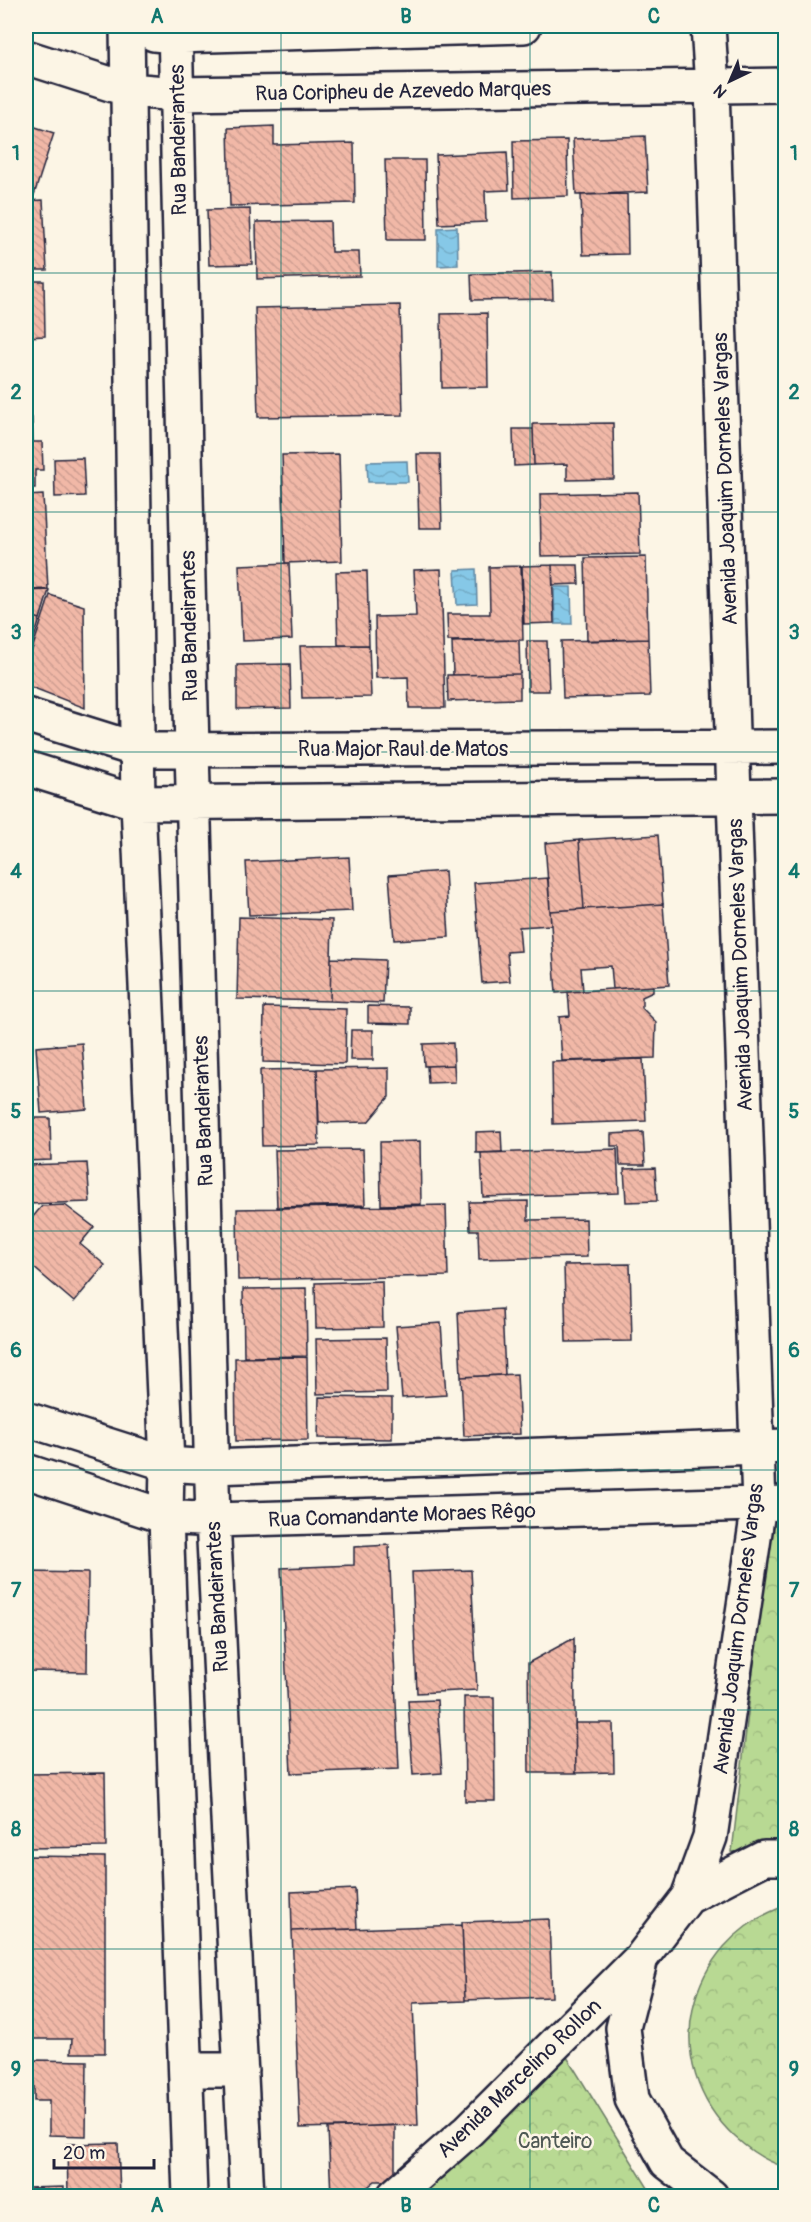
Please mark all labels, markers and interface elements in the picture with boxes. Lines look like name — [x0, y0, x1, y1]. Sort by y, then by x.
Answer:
text: A — [151, 4, 164, 29]
text: B — [400, 4, 412, 29]
text: C — [648, 4, 660, 29]
north arrow — [700, 51, 760, 111]
street label: Rua Bandeirantes — [164, 64, 193, 216]
street label: Rua Coripheu de Azevedo Marques — [255, 75, 552, 108]
text: N — [709, 80, 731, 102]
text: 1 — [12, 141, 20, 166]
text: 1 — [790, 141, 798, 166]
street label: Avenida Joaquim Dorneles Vargas — [707, 332, 744, 626]
text: 2 — [10, 380, 22, 405]
text: 2 — [788, 380, 800, 405]
street label: Rua Bandeirantes — [175, 550, 204, 702]
text: 3 — [10, 620, 22, 645]
text: 3 — [788, 620, 800, 645]
street label: Rua Major Raul de Matos — [298, 736, 509, 763]
street label: Avenida Joaquim Dorneles Vargas — [722, 818, 759, 1112]
text: 4 — [10, 859, 22, 884]
text: 4 — [788, 859, 800, 884]
street label: Rua Bandeirantes — [187, 1034, 220, 1187]
text: 5 — [11, 1099, 22, 1124]
text: 5 — [789, 1099, 800, 1124]
text: 6 — [10, 1338, 22, 1363]
text: 6 — [788, 1338, 800, 1363]
street label: Avenida Joaquim Dorneles Vargas — [707, 1481, 770, 1776]
street label: Rua Comandante Moraes Rêgo — [268, 1497, 536, 1534]
street label: Rua Bandeirantes — [200, 1520, 235, 1673]
text: 7 — [11, 1578, 22, 1603]
text: 7 — [789, 1578, 800, 1603]
text: 8 — [11, 1817, 21, 1842]
text: 8 — [789, 1817, 799, 1842]
street label: Avenida Marcelino Rollon — [431, 1993, 607, 2164]
text: 9 — [11, 2057, 21, 2082]
text: 9 — [789, 2057, 799, 2082]
park label: Canteiro — [518, 2128, 592, 2155]
scale bar — [54, 2132, 154, 2170]
text: 20 m — [63, 2142, 105, 2165]
text: A — [151, 2193, 164, 2218]
text: B — [400, 2193, 412, 2218]
text: C — [648, 2193, 660, 2218]

